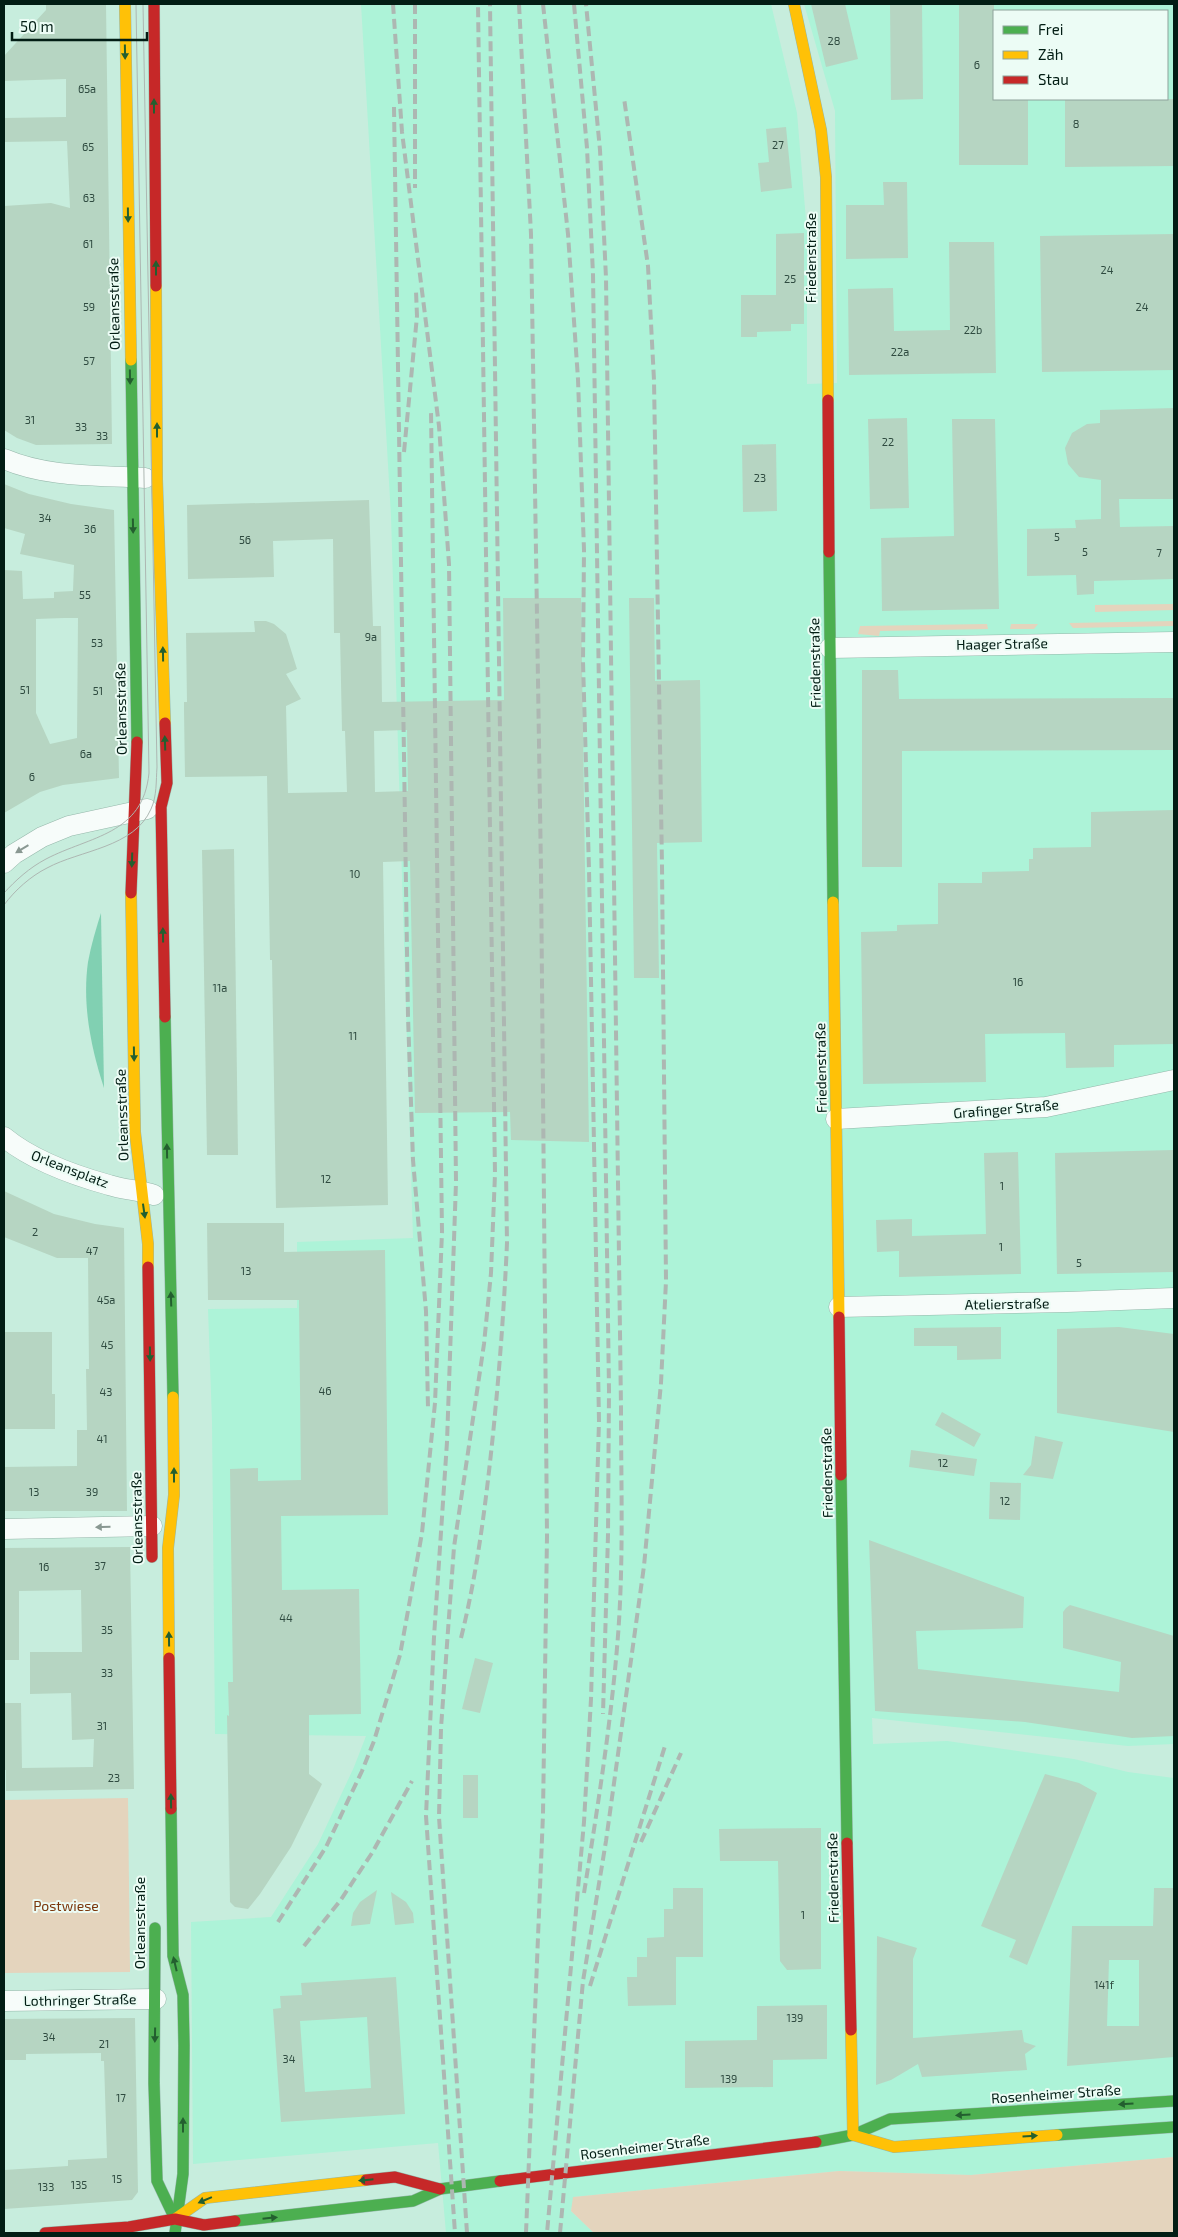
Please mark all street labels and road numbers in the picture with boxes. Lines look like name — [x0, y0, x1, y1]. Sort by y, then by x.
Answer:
street label: Friedenstraße — [802, 213, 819, 303]
street label: Orleansstraße — [104, 258, 123, 350]
street label: Friedenstraße — [805, 618, 824, 708]
street label: Haager Straße — [956, 634, 1048, 653]
street label: Orleansstraße — [111, 663, 130, 755]
street label: Friedenstraße — [811, 1023, 830, 1113]
street label: Orleansstraße — [111, 1069, 132, 1161]
street label: Grafinger Straße — [953, 1095, 1059, 1122]
street label: Orleansplatz — [29, 1146, 112, 1191]
street label: Atelierstraße — [964, 1294, 1050, 1313]
street label: Friedenstraße — [817, 1428, 836, 1518]
street label: Orleansstraße — [127, 1472, 146, 1564]
street label: Friedenstraße — [823, 1833, 842, 1923]
street label: Orleansstraße — [131, 1877, 148, 1969]
street label: Lothringer Straße — [23, 1990, 137, 2009]
street label: Rosenheimer Straße — [991, 2080, 1121, 2107]
street label: Rosenheimer Straße — [579, 2130, 711, 2163]

